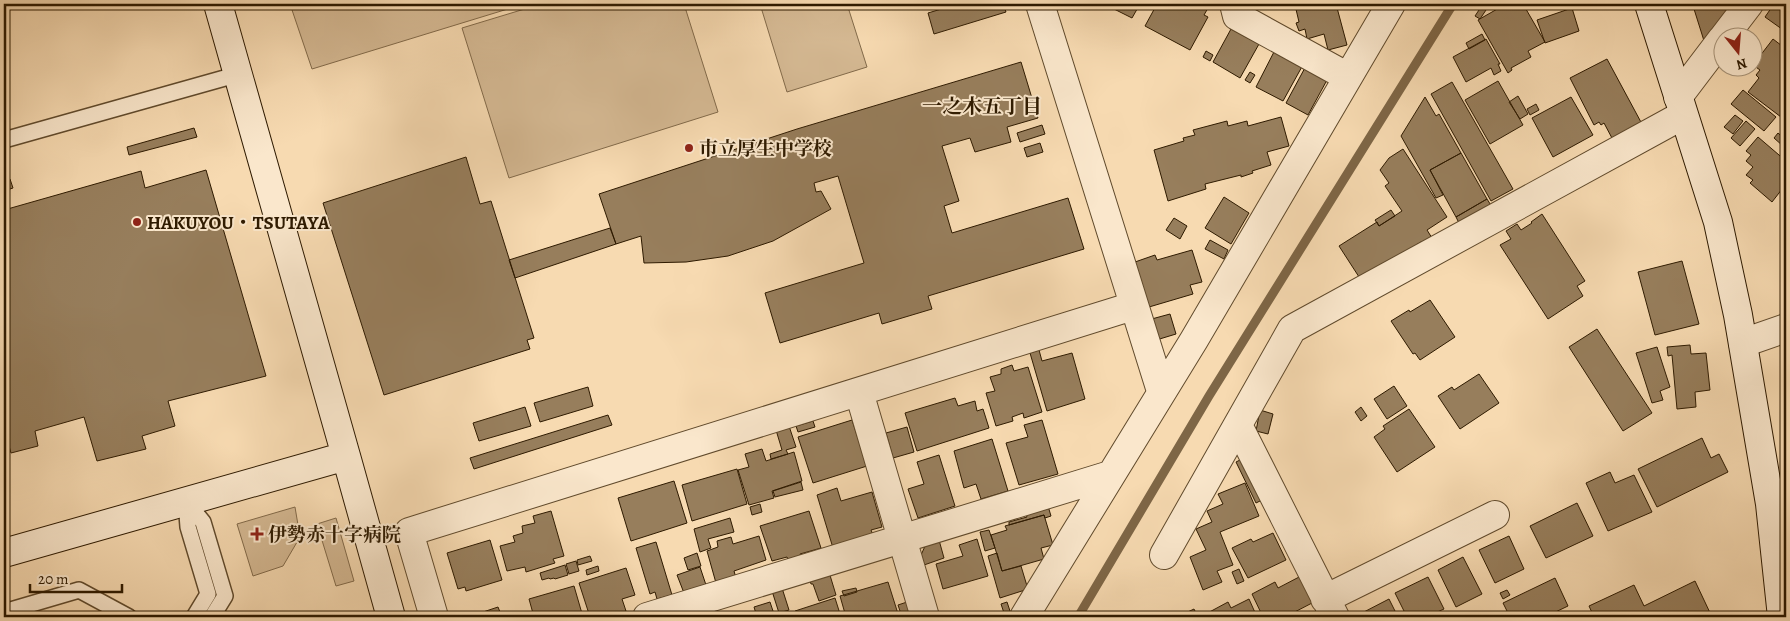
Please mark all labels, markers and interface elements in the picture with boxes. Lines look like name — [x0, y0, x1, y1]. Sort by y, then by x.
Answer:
north arrow — [1712, 28, 1762, 78]
text: N — [1734, 53, 1749, 75]
district label: 一之木五丁目 — [922, 93, 1042, 120]
place label: 市立厚生中学校 — [699, 136, 832, 162]
marker: 市立厚生中学校 — [683, 142, 695, 154]
place label: HAKUYOU・TSUTAYA — [147, 210, 331, 236]
marker: HAKUYOU・TSUTAYA — [131, 216, 143, 228]
place label: 伊勢赤十字病院 — [268, 522, 401, 548]
marker: 伊勢赤十字病院 — [250, 527, 264, 541]
scale bar — [30, 561, 122, 593]
text: 20 m — [38, 569, 69, 589]

